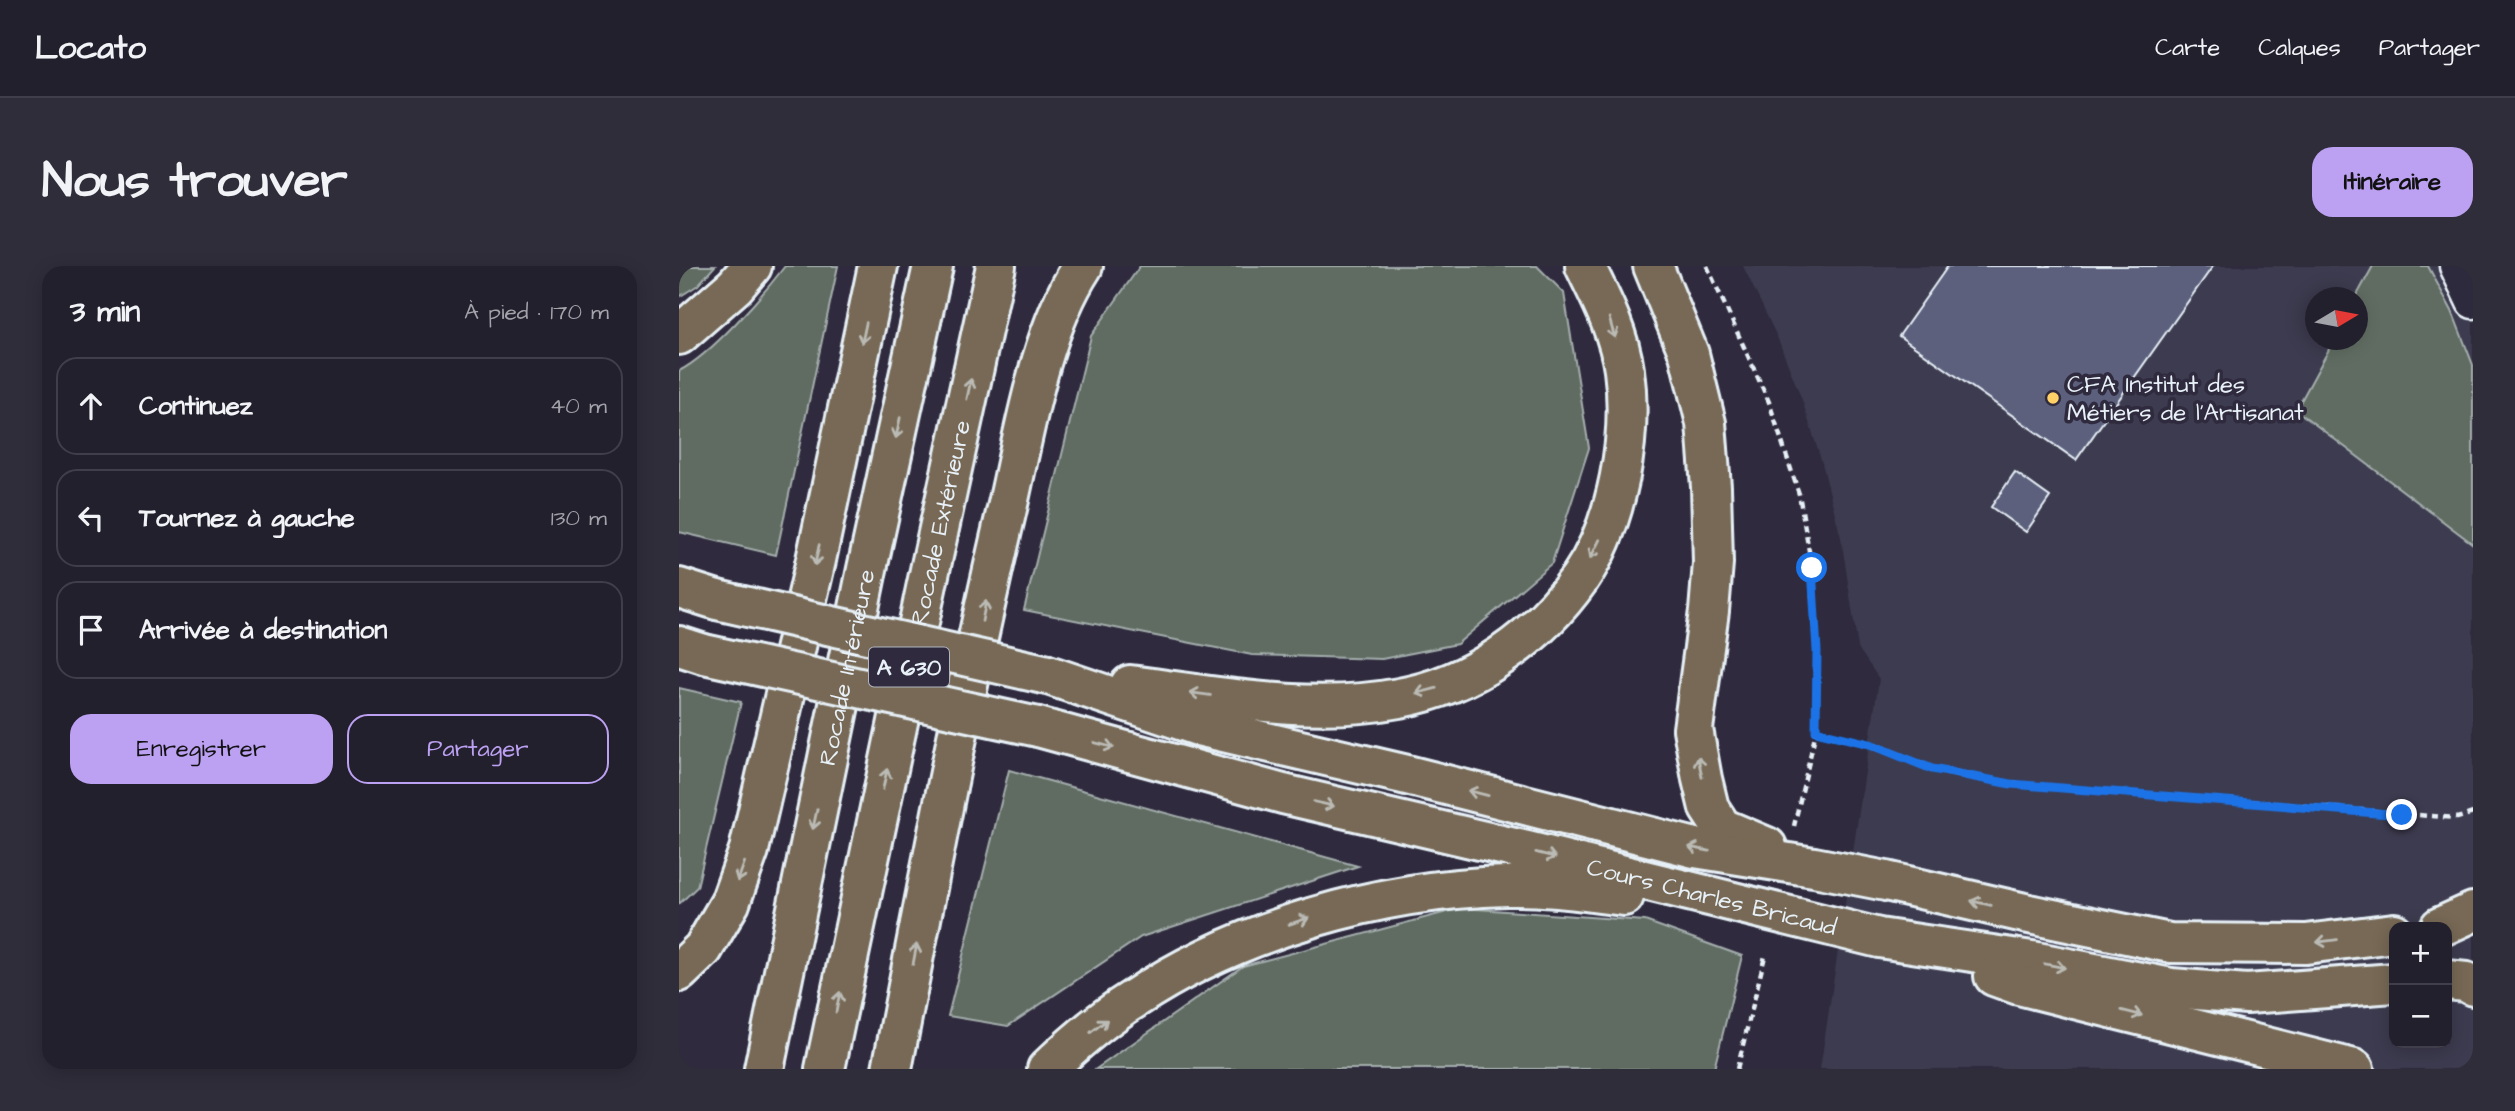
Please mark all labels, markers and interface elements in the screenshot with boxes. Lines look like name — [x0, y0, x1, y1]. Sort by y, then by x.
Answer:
text: Locato — [35, 25, 146, 71]
text: Carte — [2155, 31, 2220, 65]
text: Calques — [2258, 31, 2341, 65]
text: Partager — [2379, 31, 2480, 65]
button: Itinéraire — [2312, 147, 2473, 217]
text: Nous trouver — [42, 148, 348, 216]
north arrow — [2305, 287, 2368, 350]
text: 3 min — [70, 291, 140, 333]
text: À pied · 170 m — [464, 296, 609, 328]
one-way arrow — [1607, 317, 1620, 339]
one-way arrow — [856, 321, 870, 344]
place label: CFA Institut des Métiers de l'Artisanat — [2067, 368, 2304, 430]
one-way arrow — [963, 378, 976, 401]
icon: ahead — [72, 387, 110, 425]
text: Continuez — [139, 388, 253, 424]
text: 40 m — [550, 390, 607, 422]
marker: CFA Institut des Métiers de l'Artisanat — [2045, 390, 2061, 406]
one-way arrow — [890, 416, 904, 439]
street label: Rocade Extérieure — [903, 417, 980, 629]
icon: left — [72, 499, 110, 537]
text: Tournez à gauche — [139, 500, 355, 536]
text: 130 m — [551, 502, 607, 534]
one-way arrow — [1587, 538, 1601, 559]
one-way arrow — [809, 543, 823, 566]
route start — [1796, 552, 1827, 583]
street label: Rocade Intérieure — [811, 566, 884, 769]
one-way arrow — [978, 600, 991, 623]
icon: arrive — [72, 611, 110, 649]
text: Arrivée à destination — [139, 612, 387, 648]
road number: A 630 — [869, 648, 949, 686]
one-way arrow — [1415, 685, 1438, 698]
one-way arrow — [1189, 687, 1212, 700]
button: Enregistrer — [70, 714, 333, 784]
button: Partager — [347, 714, 609, 784]
one-way arrow — [1092, 739, 1115, 752]
one-way arrow — [1693, 756, 1706, 779]
one-way arrow — [879, 768, 893, 791]
one-way arrow — [1467, 786, 1490, 799]
one-way arrow — [1312, 798, 1335, 811]
route end — [2386, 799, 2417, 830]
one-way arrow — [807, 807, 821, 830]
one-way arrow — [1688, 841, 1711, 855]
one-way arrow — [1534, 849, 1556, 862]
street label: Cours Charles Bricaud — [1583, 850, 1840, 945]
one-way arrow — [734, 860, 747, 882]
one-way arrow — [1970, 896, 1993, 909]
one-way arrow — [1288, 914, 1310, 926]
map controls — [2389, 922, 2452, 1048]
button: + — [2389, 922, 2452, 985]
one-way arrow — [2316, 935, 2338, 948]
one-way arrow — [908, 943, 922, 966]
one-way arrow — [2043, 959, 2066, 973]
button: − — [2389, 985, 2452, 1048]
one-way arrow — [832, 991, 845, 1014]
one-way arrow — [2120, 1007, 2143, 1020]
one-way arrow — [1090, 1018, 1108, 1033]

